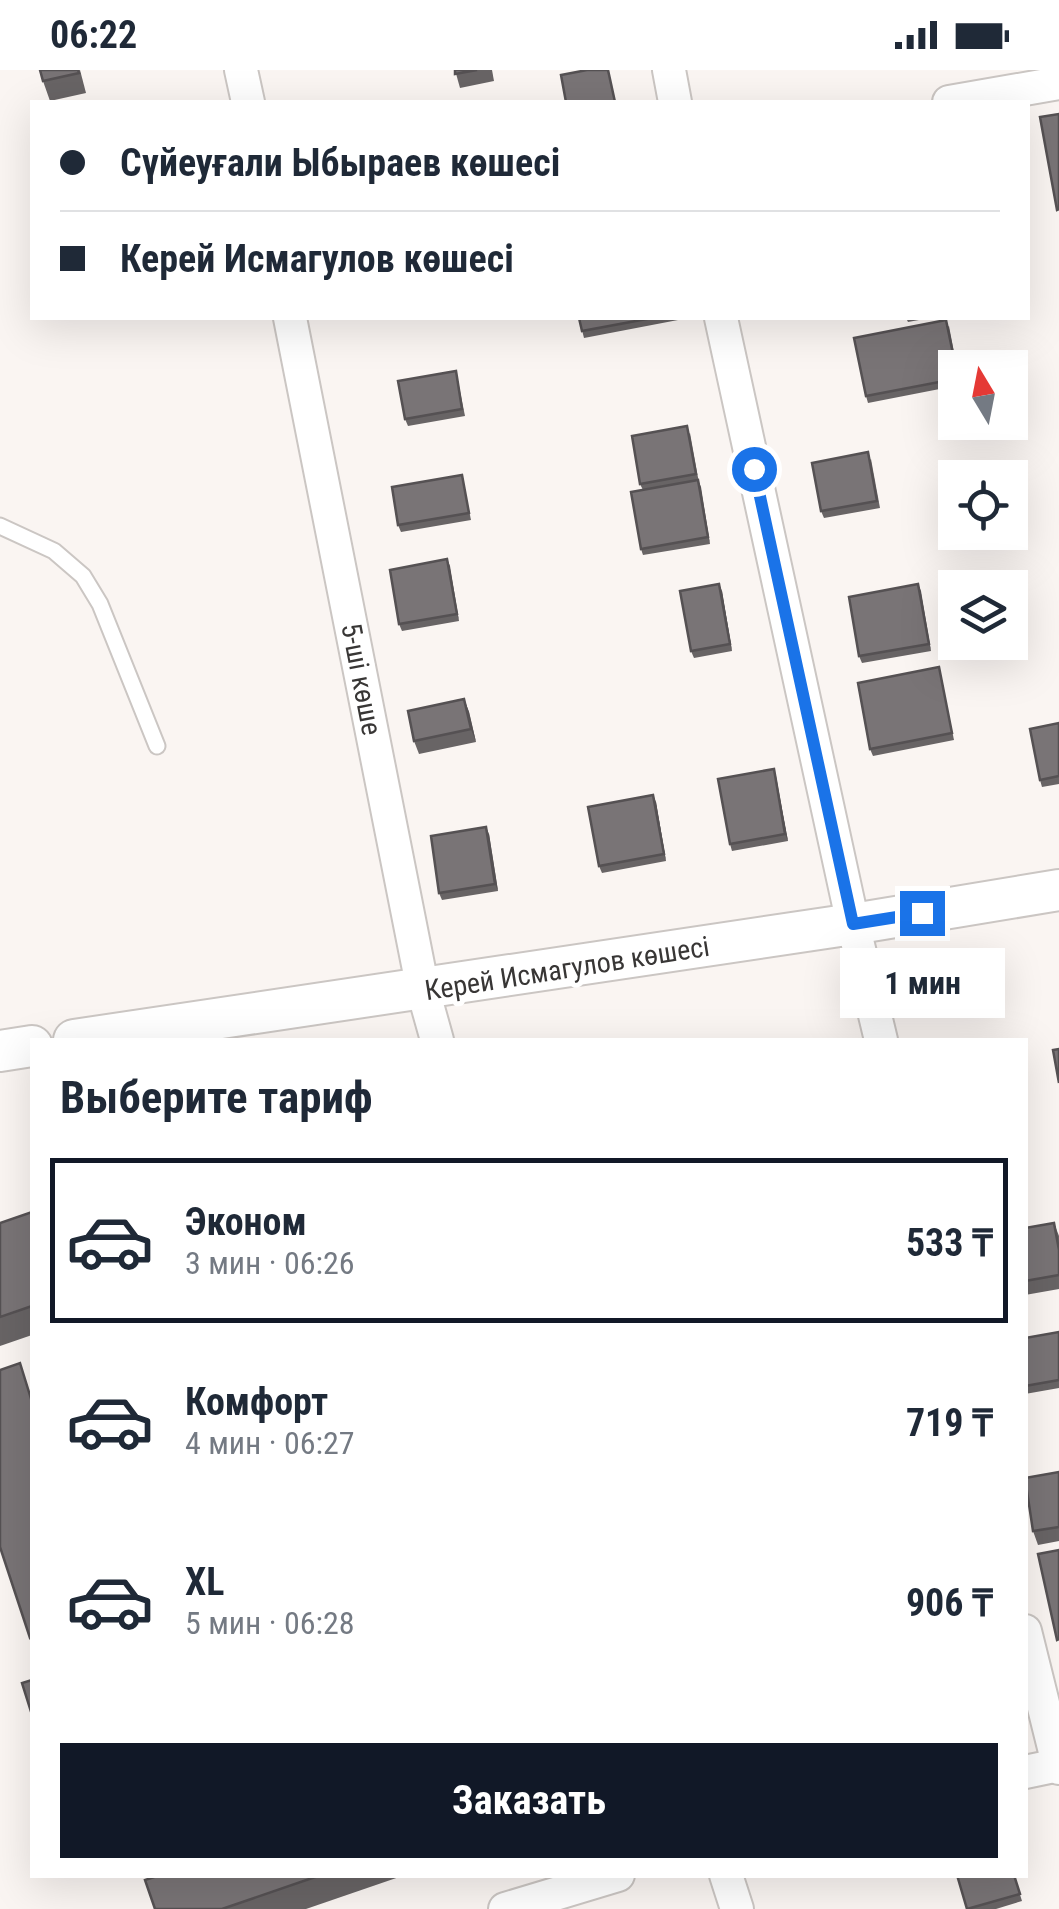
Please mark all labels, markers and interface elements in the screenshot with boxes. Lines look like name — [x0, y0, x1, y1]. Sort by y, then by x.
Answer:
text: 06:22 — [50, 13, 137, 57]
text: Сүйеуғали Ыбыраев көшесi — [120, 141, 560, 185]
text: Керей Исмагулов көшесі — [120, 237, 514, 281]
north arrow — [938, 350, 1028, 440]
map controls — [938, 350, 1028, 660]
route start — [732, 447, 777, 492]
button: locate — [938, 460, 1028, 550]
button: layers — [938, 570, 1028, 660]
street label: 5-шi көше — [334, 620, 389, 738]
route end — [900, 891, 945, 936]
street label: Керей Исмагулов көшесі — [422, 930, 712, 1007]
callout: 1 мин — [840, 948, 1004, 1018]
text: 1 мин — [884, 964, 961, 1002]
text: Выберите тариф — [60, 1071, 373, 1124]
icon: car — [65, 1196, 155, 1286]
text: Эконом — [185, 1200, 307, 1244]
text: 533 ₸ — [906, 1221, 993, 1265]
text: 3 мин · 06:26 — [185, 1244, 355, 1282]
icon: car — [65, 1376, 155, 1466]
text: Комфорт — [185, 1380, 328, 1424]
text: 719 ₸ — [906, 1401, 993, 1445]
text: 4 мин · 06:27 — [185, 1424, 355, 1462]
icon: car — [65, 1556, 155, 1646]
text: XL — [185, 1560, 224, 1604]
text: 906 ₸ — [906, 1581, 993, 1625]
text: 5 мин · 06:28 — [185, 1604, 355, 1642]
button: Заказать — [60, 1743, 998, 1858]

